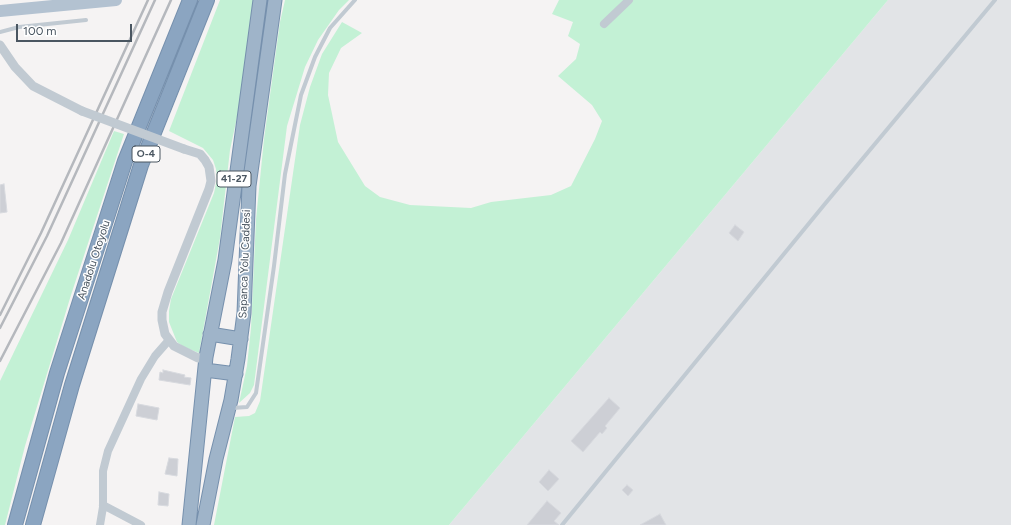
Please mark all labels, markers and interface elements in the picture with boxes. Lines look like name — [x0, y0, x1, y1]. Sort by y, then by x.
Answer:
scale bar — [18, 16, 134, 42]
text: 100 m — [23, 24, 57, 38]
road number: O-4 — [132, 146, 160, 162]
road number: 41-27 — [217, 171, 251, 187]
street label: Sapanca Yolu Caddesi — [237, 209, 253, 319]
street label: Anadolu Otoyolu — [75, 219, 113, 301]

